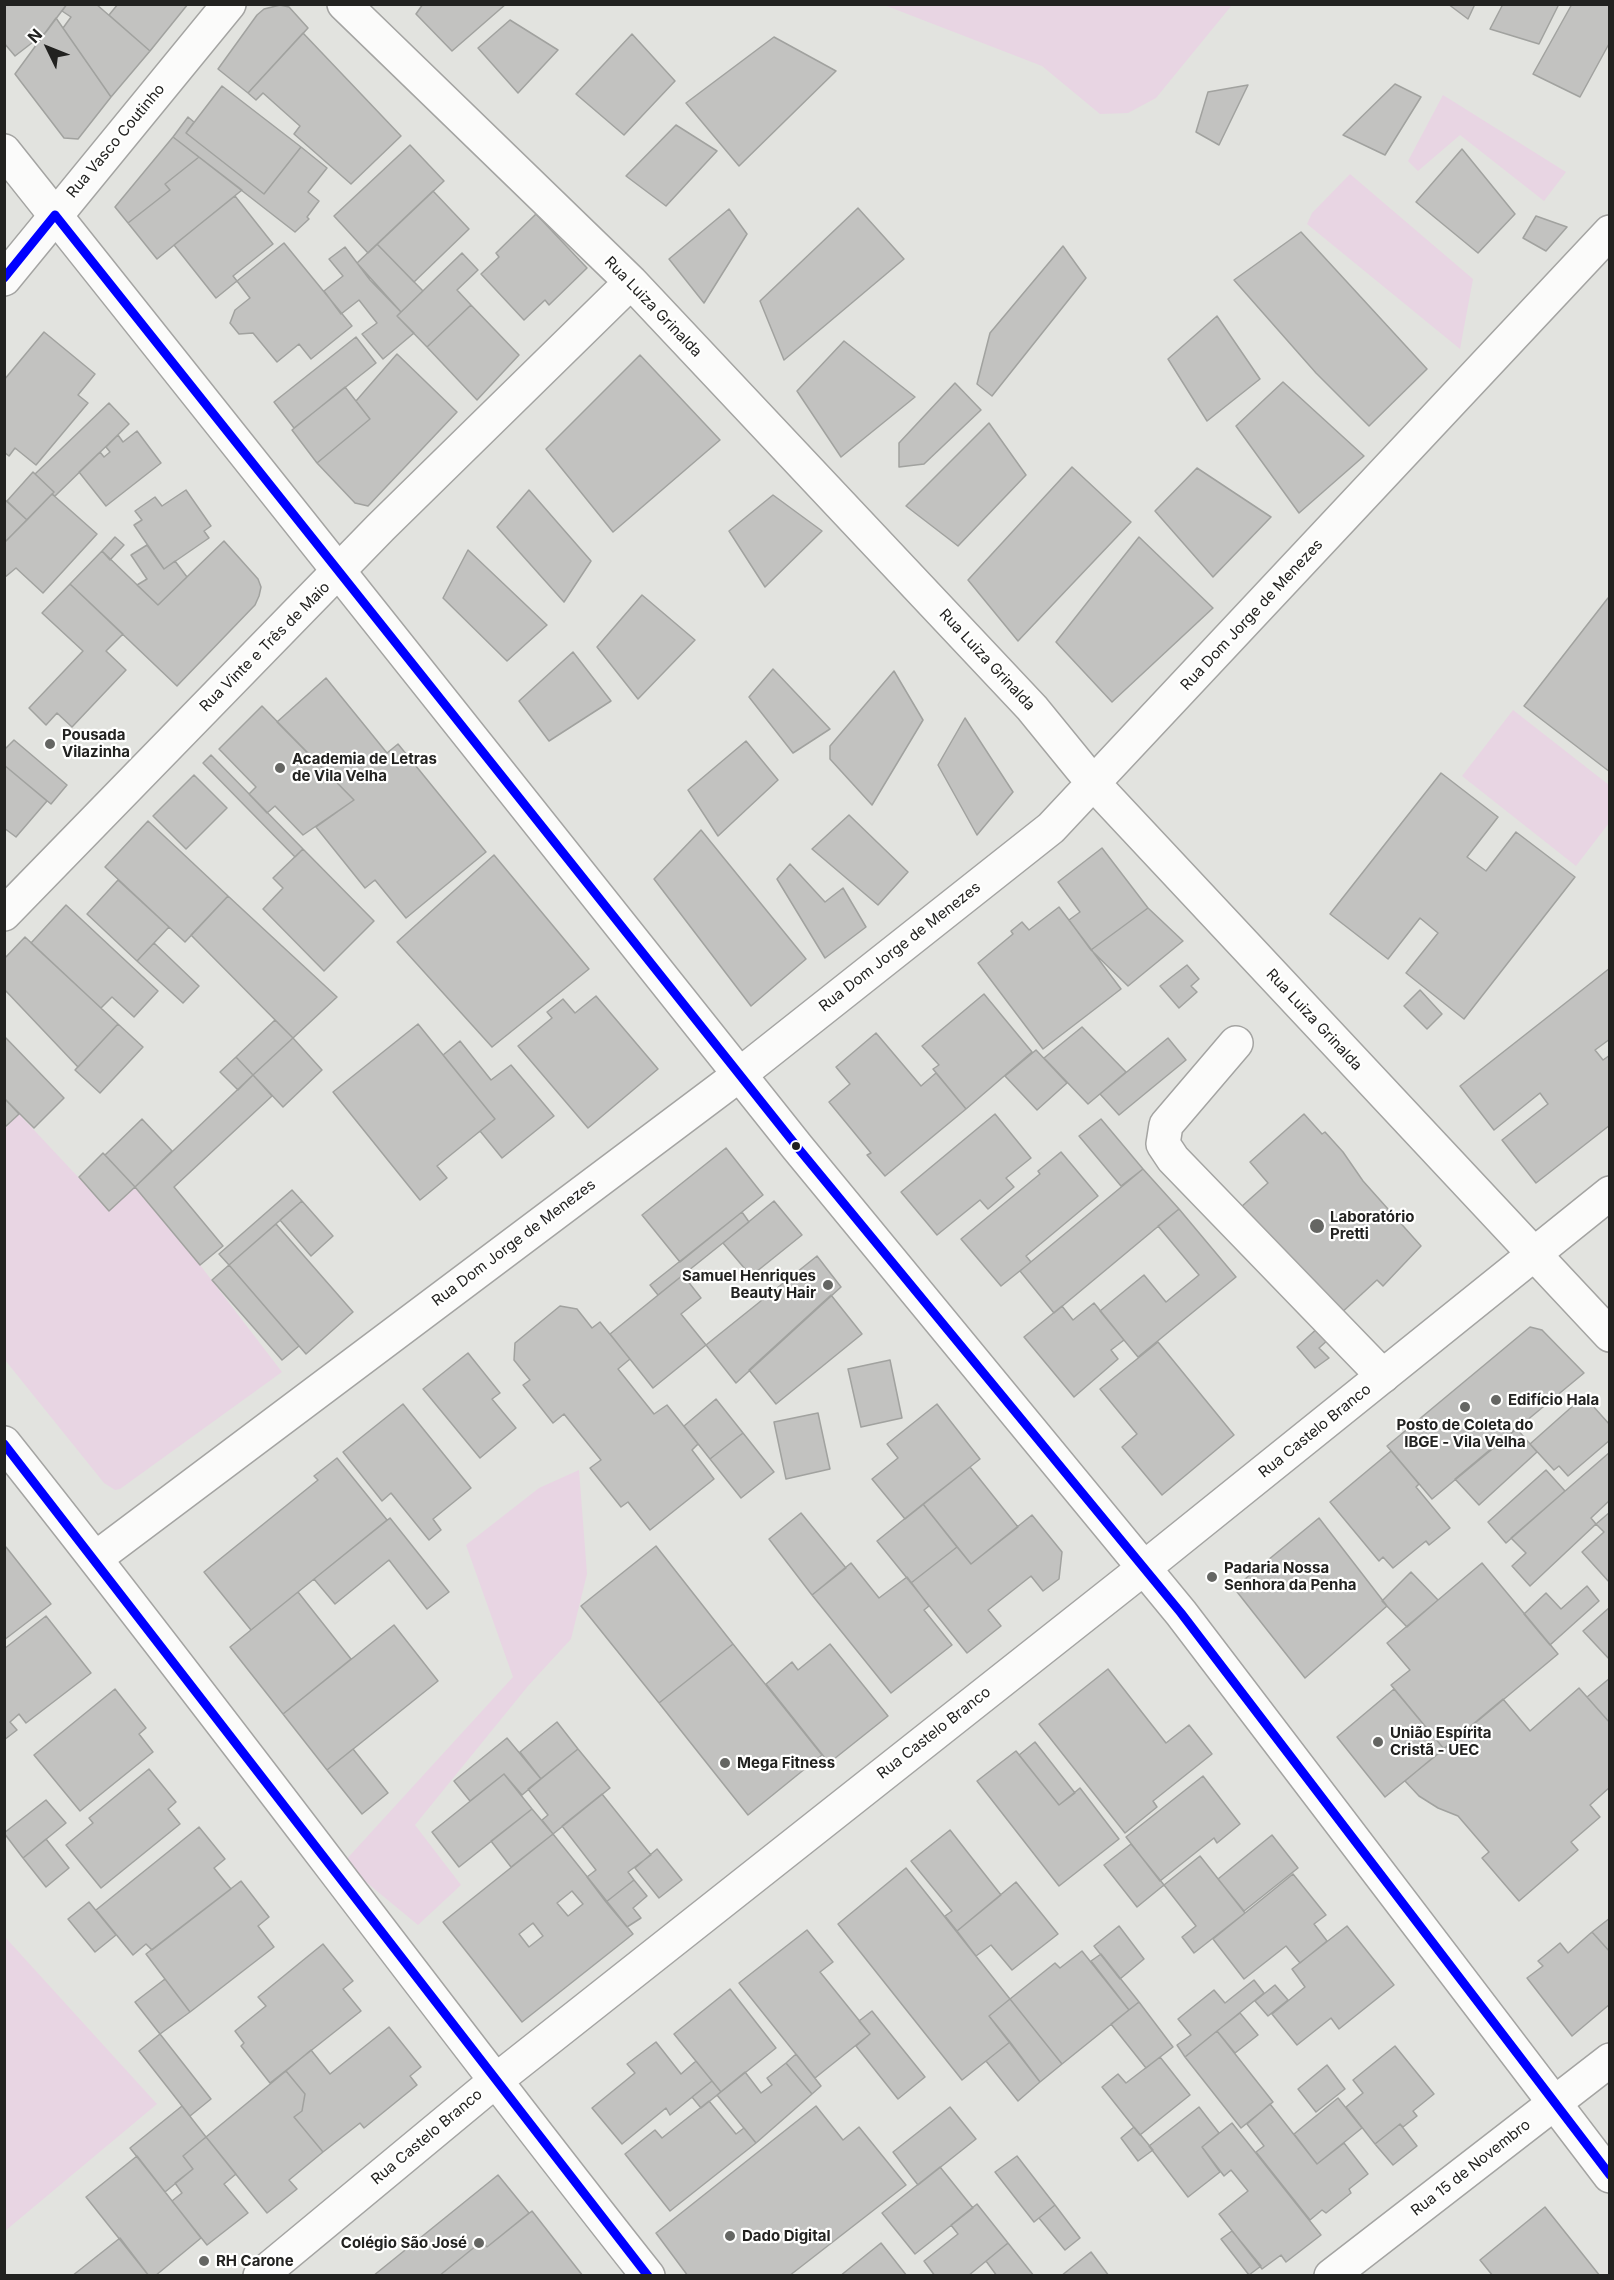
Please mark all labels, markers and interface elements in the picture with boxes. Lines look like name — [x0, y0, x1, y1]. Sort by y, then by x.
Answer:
north arrow — [18, 18, 78, 78]
text: N — [23, 24, 46, 47]
street label: Rua Vasco Coutinho — [63, 80, 169, 202]
street label: Rua Luiza Grinalda — [601, 253, 705, 361]
street label: Rua Dom Jorge de Menezes — [1177, 536, 1327, 694]
street label: Rua Vinte e Três de Maio — [196, 578, 334, 716]
street label: Rua Luiza Grinalda — [935, 605, 1039, 715]
place label: Pousada Vilazinha — [62, 726, 130, 761]
marker: Pousada Vilazinha — [43, 737, 57, 751]
place label: Academia de Letras de Vila Velha — [292, 750, 437, 785]
marker: Academia de Letras de Vila Velha — [273, 761, 287, 775]
street label: Rua Dom Jorge de Menezes — [816, 878, 984, 1016]
street label: Rua Luiza Grinalda — [1262, 965, 1366, 1075]
unlabelled marker — [790, 1140, 802, 1152]
street label: Rua Dom Jorge de Menezes — [429, 1176, 599, 1310]
place label: Laboratório Pretti — [1330, 1208, 1414, 1243]
marker: Laboratório Pretti — [1308, 1217, 1326, 1235]
place label: Samuel Henriques Beauty Hair — [682, 1267, 816, 1302]
marker: Samuel Henriques Beauty Hair — [821, 1278, 835, 1292]
street label: Rua Castelo Branco — [1255, 1380, 1375, 1482]
place label: Edifício Hala — [1508, 1391, 1599, 1409]
marker: Edifício Hala — [1489, 1393, 1503, 1407]
marker: Posto de Coleta do IBGE - Vila Velha — [1458, 1400, 1472, 1414]
place label: Posto de Coleta do IBGE - Vila Velha — [1396, 1416, 1534, 1451]
place label: Padaria Nossa Senhora da Penha — [1224, 1559, 1356, 1594]
marker: Padaria Nossa Senhora da Penha — [1205, 1570, 1219, 1584]
street label: Rua Castelo Branco — [874, 1683, 994, 1783]
place label: União Espírita Cristã - UEC — [1390, 1724, 1491, 1759]
marker: União Espírita Cristã - UEC — [1371, 1735, 1385, 1749]
place label: Mega Fitness — [737, 1754, 835, 1772]
marker: Mega Fitness — [718, 1756, 732, 1770]
street label: Rua Castelo Branco — [368, 2085, 486, 2189]
street label: Rua 15 de Novembro — [1408, 2116, 1534, 2220]
place label: Dado Digital — [742, 2227, 831, 2245]
marker: Dado Digital — [723, 2229, 737, 2243]
place label: Colégio São José — [341, 2234, 467, 2252]
marker: Colégio São José — [472, 2236, 486, 2250]
place label: RH Carone — [216, 2252, 294, 2270]
marker: RH Carone — [197, 2254, 211, 2268]

